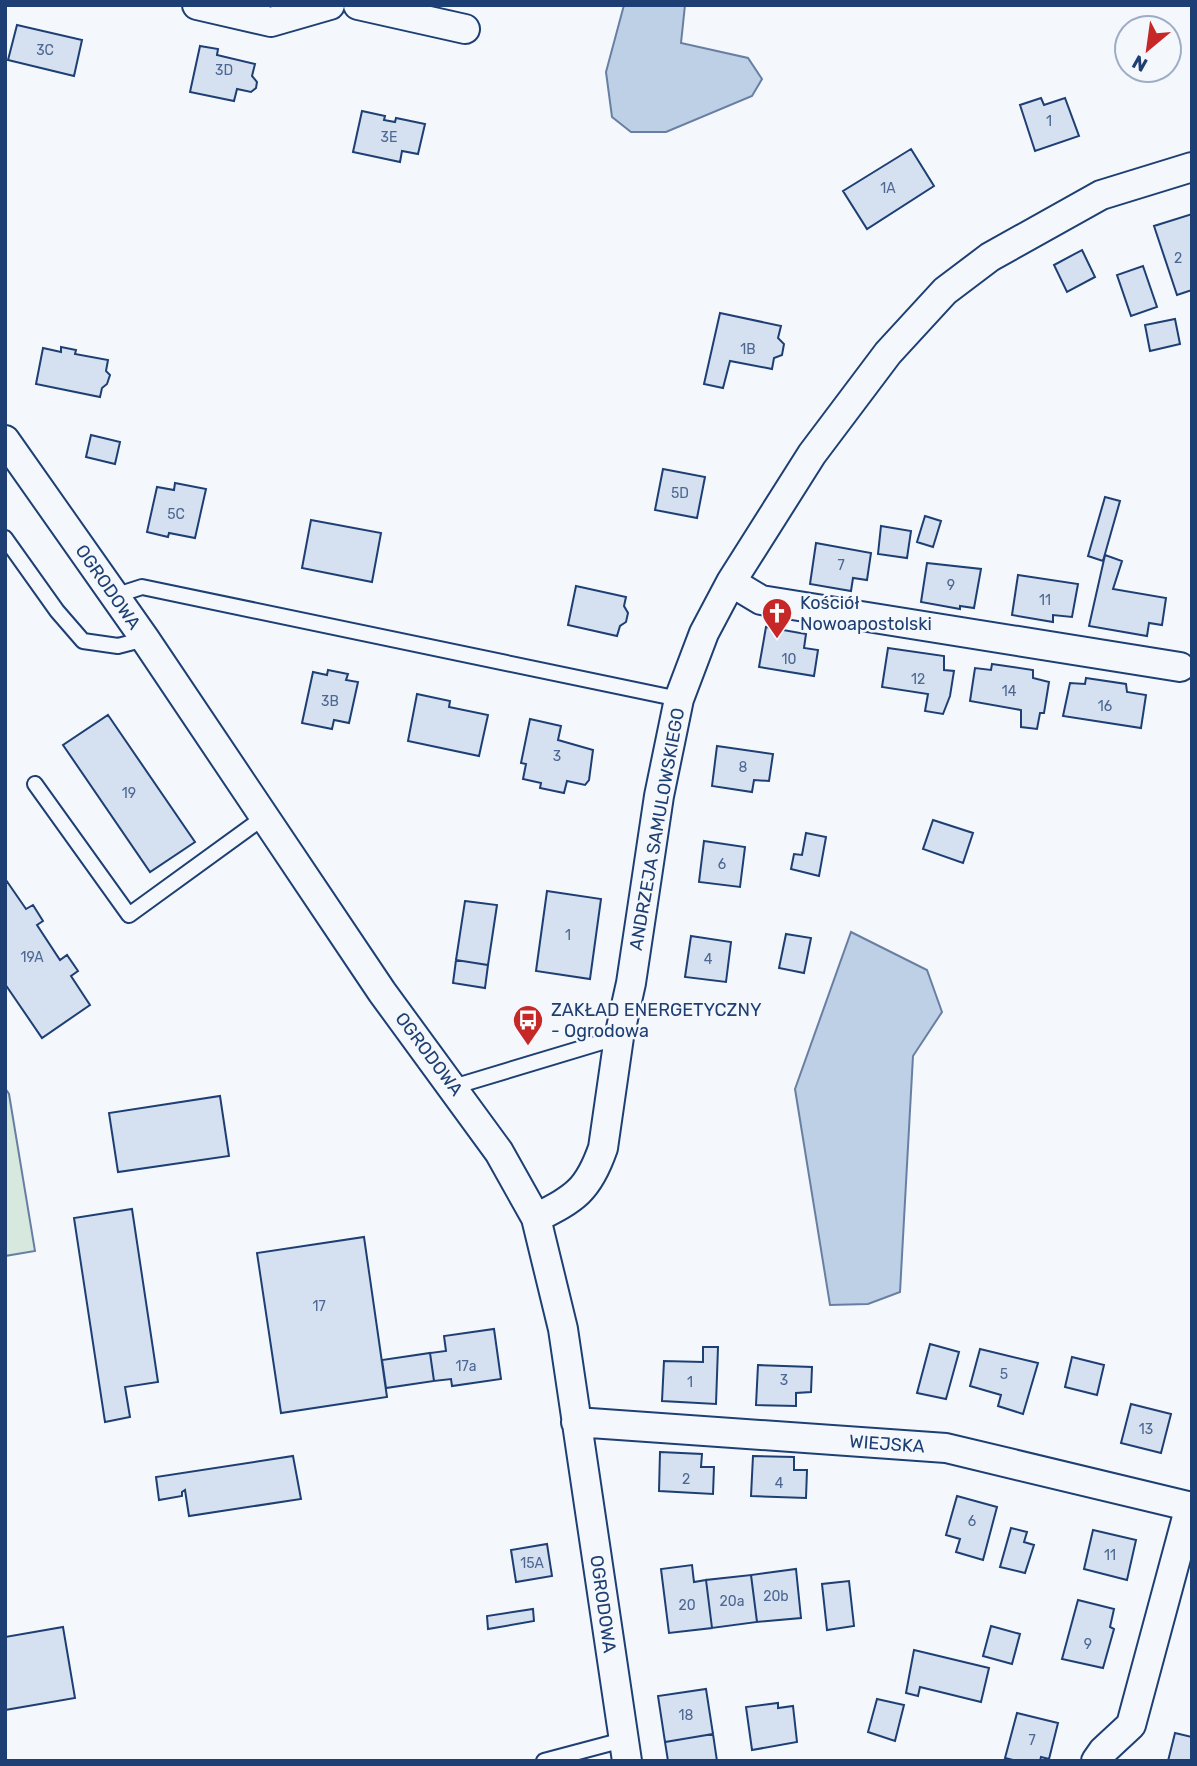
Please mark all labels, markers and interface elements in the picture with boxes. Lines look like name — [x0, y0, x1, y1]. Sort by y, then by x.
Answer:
north arrow — [1113, 14, 1183, 84]
house number: 3C — [36, 42, 54, 59]
text: N — [1128, 50, 1152, 77]
house number: 3D — [215, 62, 233, 79]
house number: 1 — [1046, 113, 1052, 130]
house number: 3E — [381, 129, 397, 146]
house number: 1A — [880, 180, 896, 197]
house number: 2 — [1174, 250, 1182, 267]
house number: 1B — [740, 341, 756, 358]
house number: 5D — [671, 485, 689, 502]
house number: 5C — [167, 506, 185, 523]
street label: OGRODOWA — [71, 540, 145, 634]
house number: 7 — [837, 557, 845, 574]
house number: 9 — [947, 577, 955, 594]
place label: Kościół Nowoapostolski — [800, 592, 932, 635]
house number: 11 — [1039, 592, 1051, 609]
church icon: Kościół Nowoapostolski — [760, 596, 794, 640]
house number: 10 — [782, 651, 797, 668]
house number: 12 — [911, 671, 925, 688]
house number: 14 — [1002, 683, 1017, 700]
house number: 3B — [321, 693, 339, 710]
house number: 16 — [1098, 698, 1112, 715]
street label: ANDRZEJA SAMULOWSKIEGO — [625, 706, 689, 952]
house number: 3 — [553, 748, 561, 765]
house number: 8 — [739, 759, 748, 776]
house number: 19 — [122, 785, 136, 802]
house number: 6 — [718, 856, 726, 873]
house number: 1 — [565, 927, 571, 944]
house number: 19A — [20, 949, 44, 966]
house number: 4 — [704, 951, 713, 968]
place label: ZAKŁAD ENERGETYCZNY - Ogrodowa — [551, 999, 762, 1042]
bus stop icon: ZAKŁAD ENERGETYCZNY - Ogrodowa — [511, 1003, 545, 1047]
street label: OGRODOWA — [390, 1008, 468, 1100]
house number: 17 — [312, 1298, 326, 1315]
house number: 17a — [456, 1358, 476, 1375]
house number: 5 — [1000, 1366, 1008, 1383]
house number: 3 — [780, 1372, 788, 1389]
house number: 1 — [687, 1374, 693, 1391]
house number: 13 — [1139, 1421, 1153, 1438]
street label: WIEJSKA — [848, 1430, 926, 1458]
house number: 2 — [682, 1471, 690, 1488]
house number: 4 — [775, 1475, 784, 1492]
house number: 6 — [968, 1513, 976, 1530]
house number: 11 — [1104, 1547, 1116, 1564]
street label: OGRODOWA — [585, 1554, 621, 1654]
house number: 15A — [520, 1555, 544, 1572]
house number: 20b — [763, 1588, 789, 1605]
house number: 20a — [720, 1593, 744, 1610]
house number: 20 — [678, 1597, 696, 1614]
house number: 9 — [1084, 1636, 1092, 1653]
house number: 18 — [679, 1707, 694, 1724]
house number: 7 — [1028, 1732, 1036, 1749]

